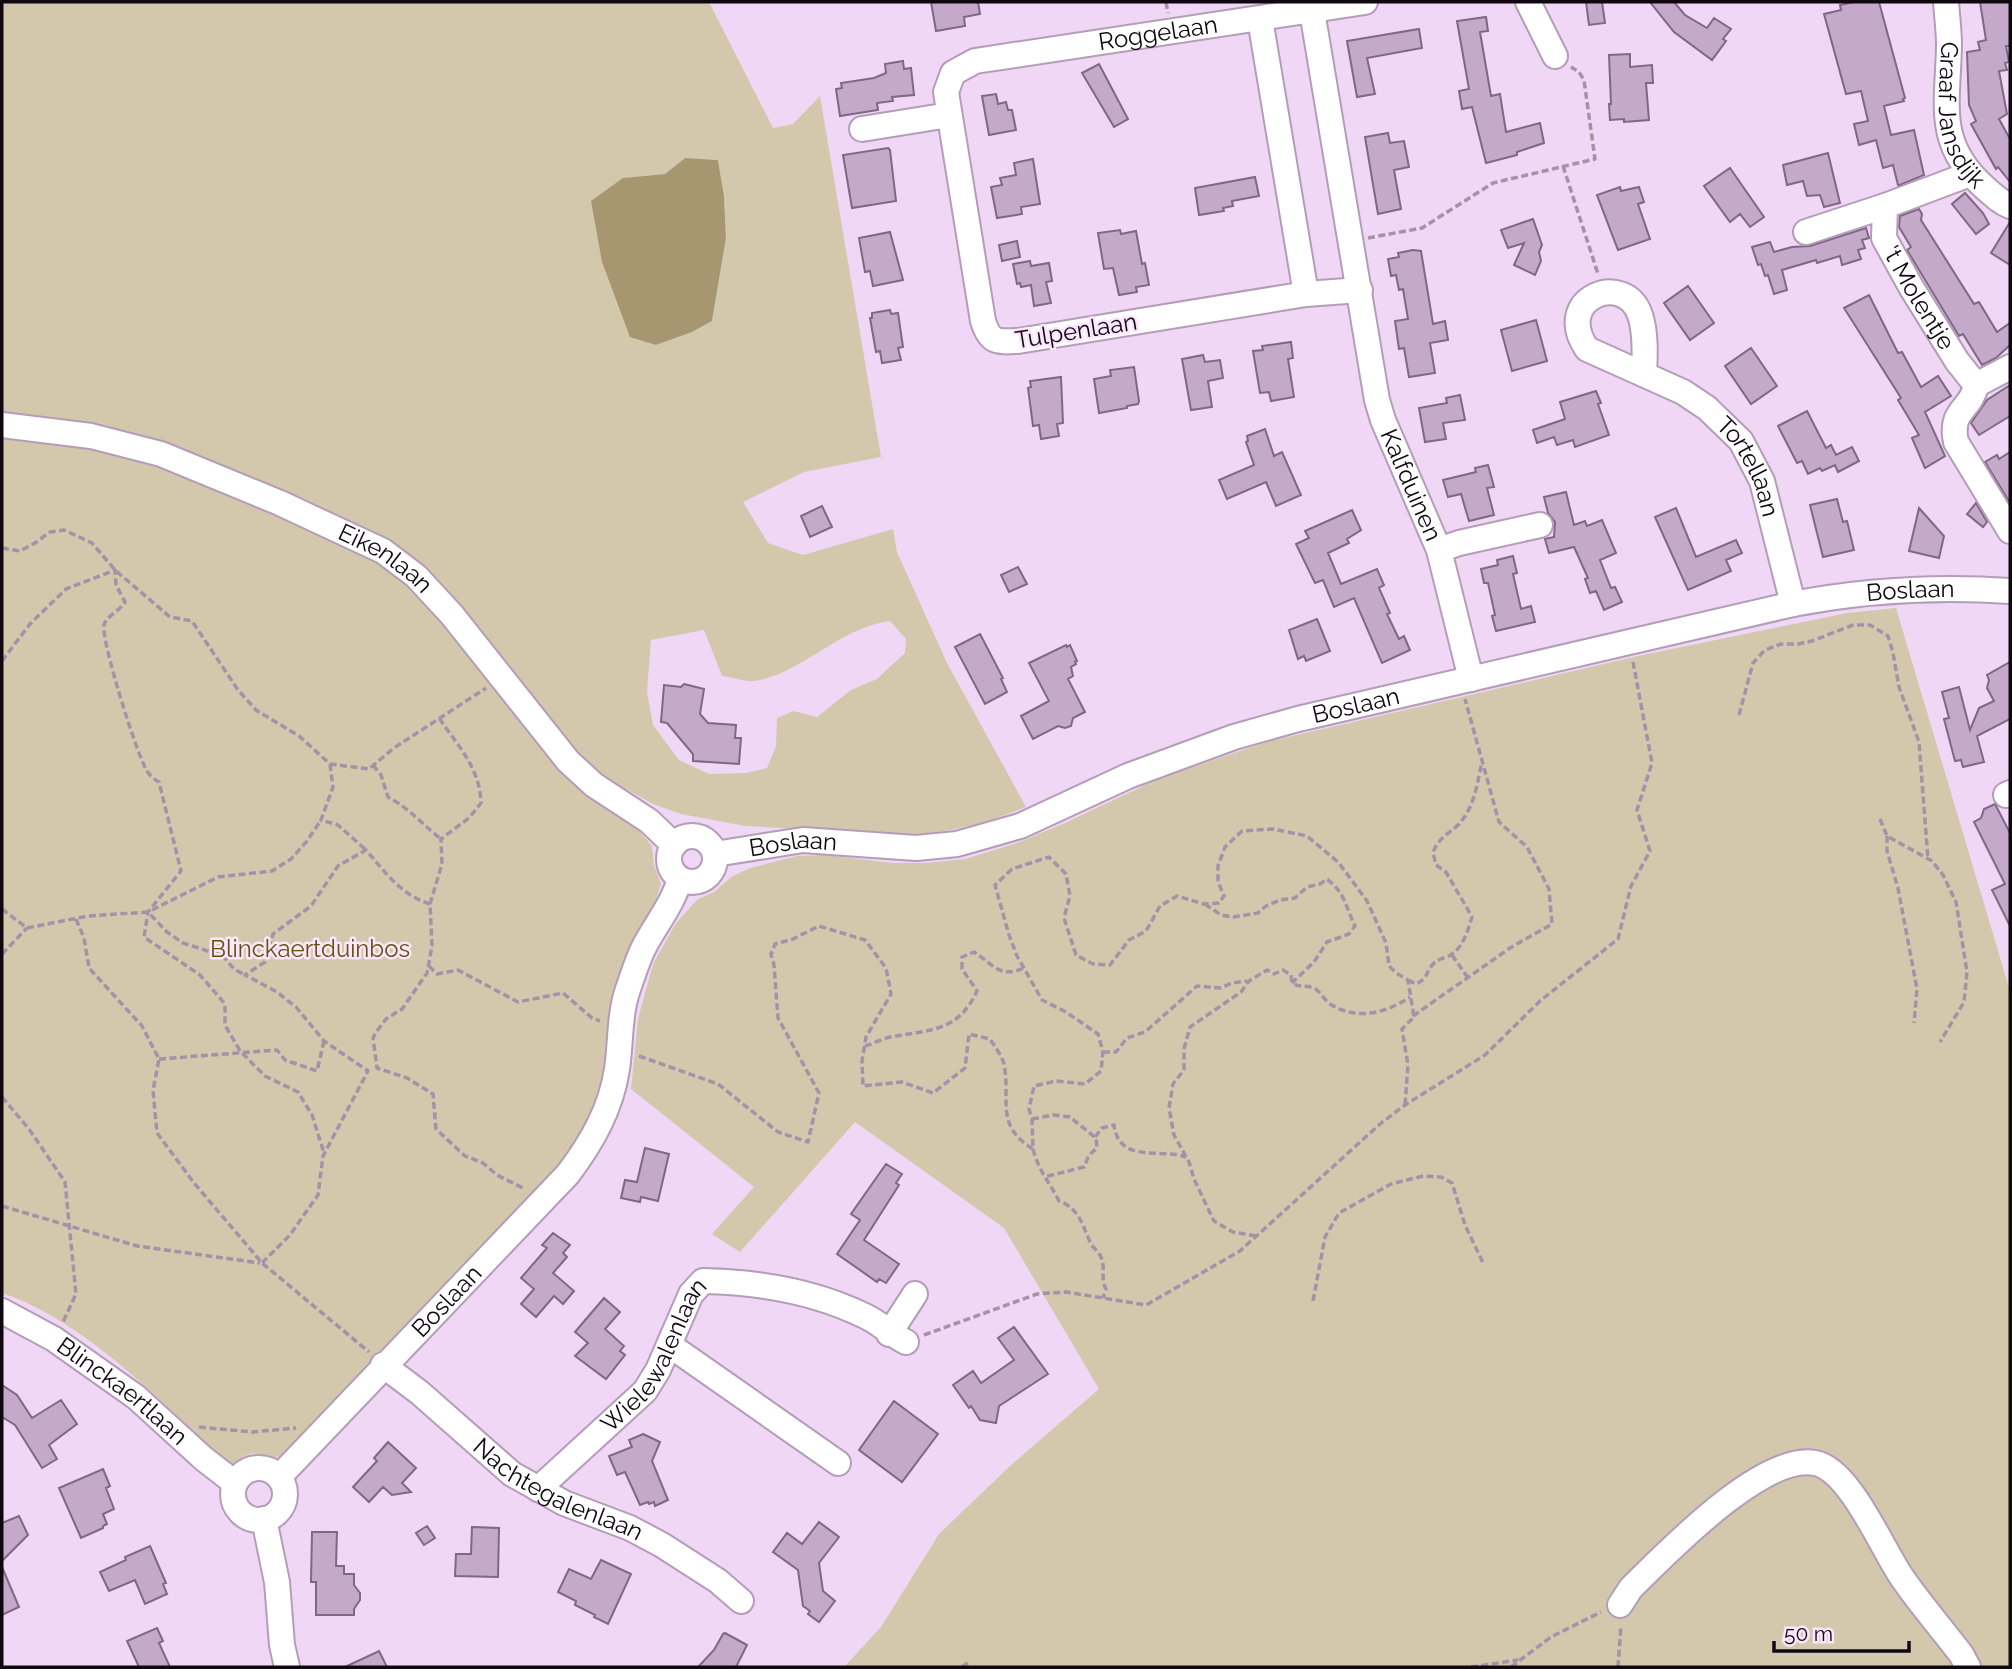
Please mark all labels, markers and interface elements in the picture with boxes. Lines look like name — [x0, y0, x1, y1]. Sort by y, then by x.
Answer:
street label: Roggelaan — [1096, 10, 1219, 56]
street label: Graaf Jansdijk — [1933, 41, 1992, 194]
street label: 't Molentje — [1877, 240, 1961, 355]
street label: Tulpenlaan — [1013, 307, 1139, 354]
street label: Tortellaan — [1711, 410, 1785, 520]
street label: Kalfduinen — [1375, 424, 1448, 545]
street label: Eikenlaan — [334, 517, 439, 598]
street label: Boslaan — [1865, 574, 1955, 607]
street label: Boslaan — [1309, 681, 1402, 729]
street label: Boslaan — [747, 825, 838, 862]
park label: Blinckaertduinbos — [210, 934, 410, 963]
street label: Boslaan — [405, 1259, 487, 1343]
street label: Wielewalenlaan — [595, 1272, 713, 1438]
street label: Blinckaertlaan — [52, 1331, 194, 1451]
street label: Nachtegalenlaan — [468, 1432, 648, 1546]
scale bar — [1774, 1610, 1909, 1654]
text: 50 m — [1784, 1621, 1833, 1646]

